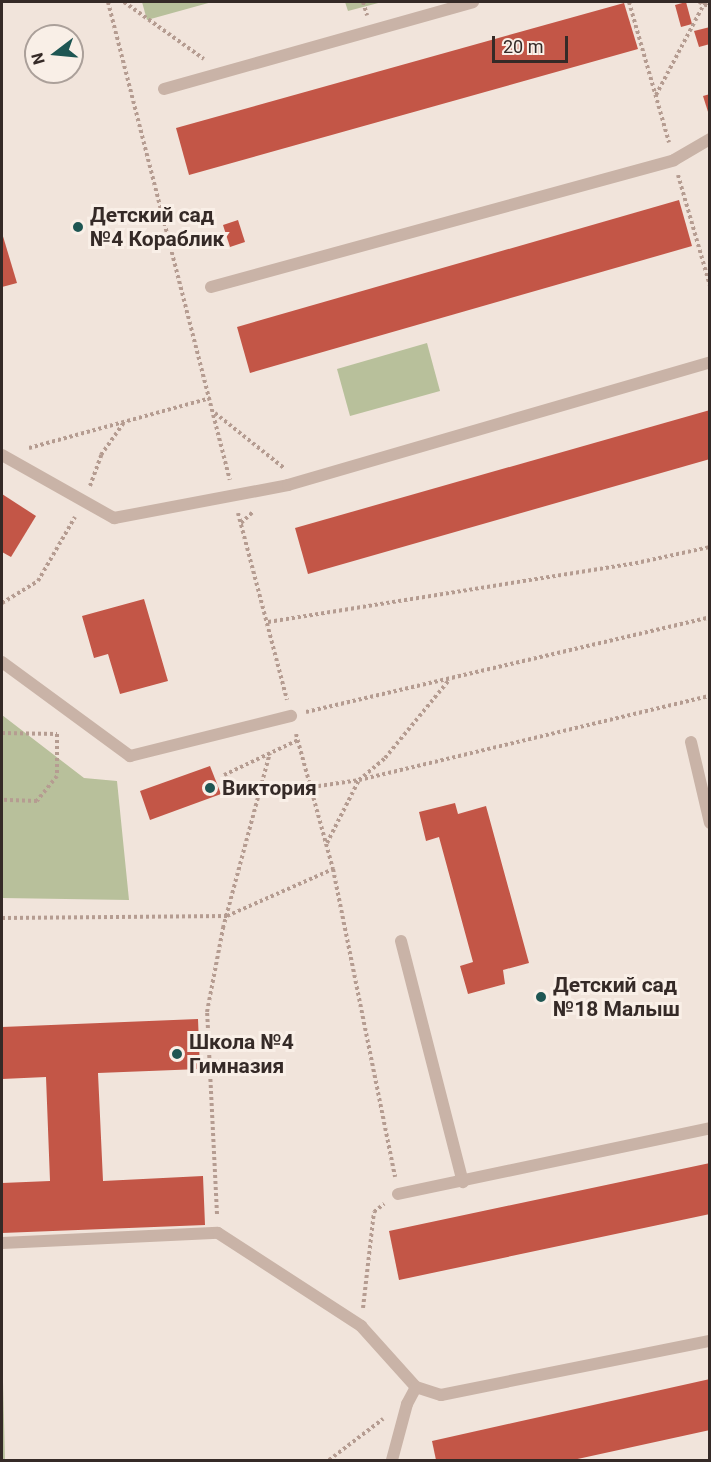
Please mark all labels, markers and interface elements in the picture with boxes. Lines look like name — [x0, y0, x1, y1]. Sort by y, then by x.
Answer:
north arrow — [24, 24, 84, 84]
scale bar — [495, 24, 572, 62]
text: 20 m — [503, 36, 543, 57]
text: N — [27, 51, 49, 67]
place label: Детский сад №4 Кораблик — [90, 202, 224, 252]
marker: Детский сад №4 Кораблик — [71, 220, 85, 234]
place label: Виктория — [222, 775, 317, 801]
marker: Виктория — [203, 781, 217, 795]
place label: Детский сад №18 Малыш — [553, 972, 680, 1022]
marker: Детский сад №18 Малыш — [534, 990, 548, 1004]
place label: Школа №4 Гимназия — [189, 1029, 294, 1079]
marker: Школа №4 Гимназия — [170, 1047, 184, 1061]

